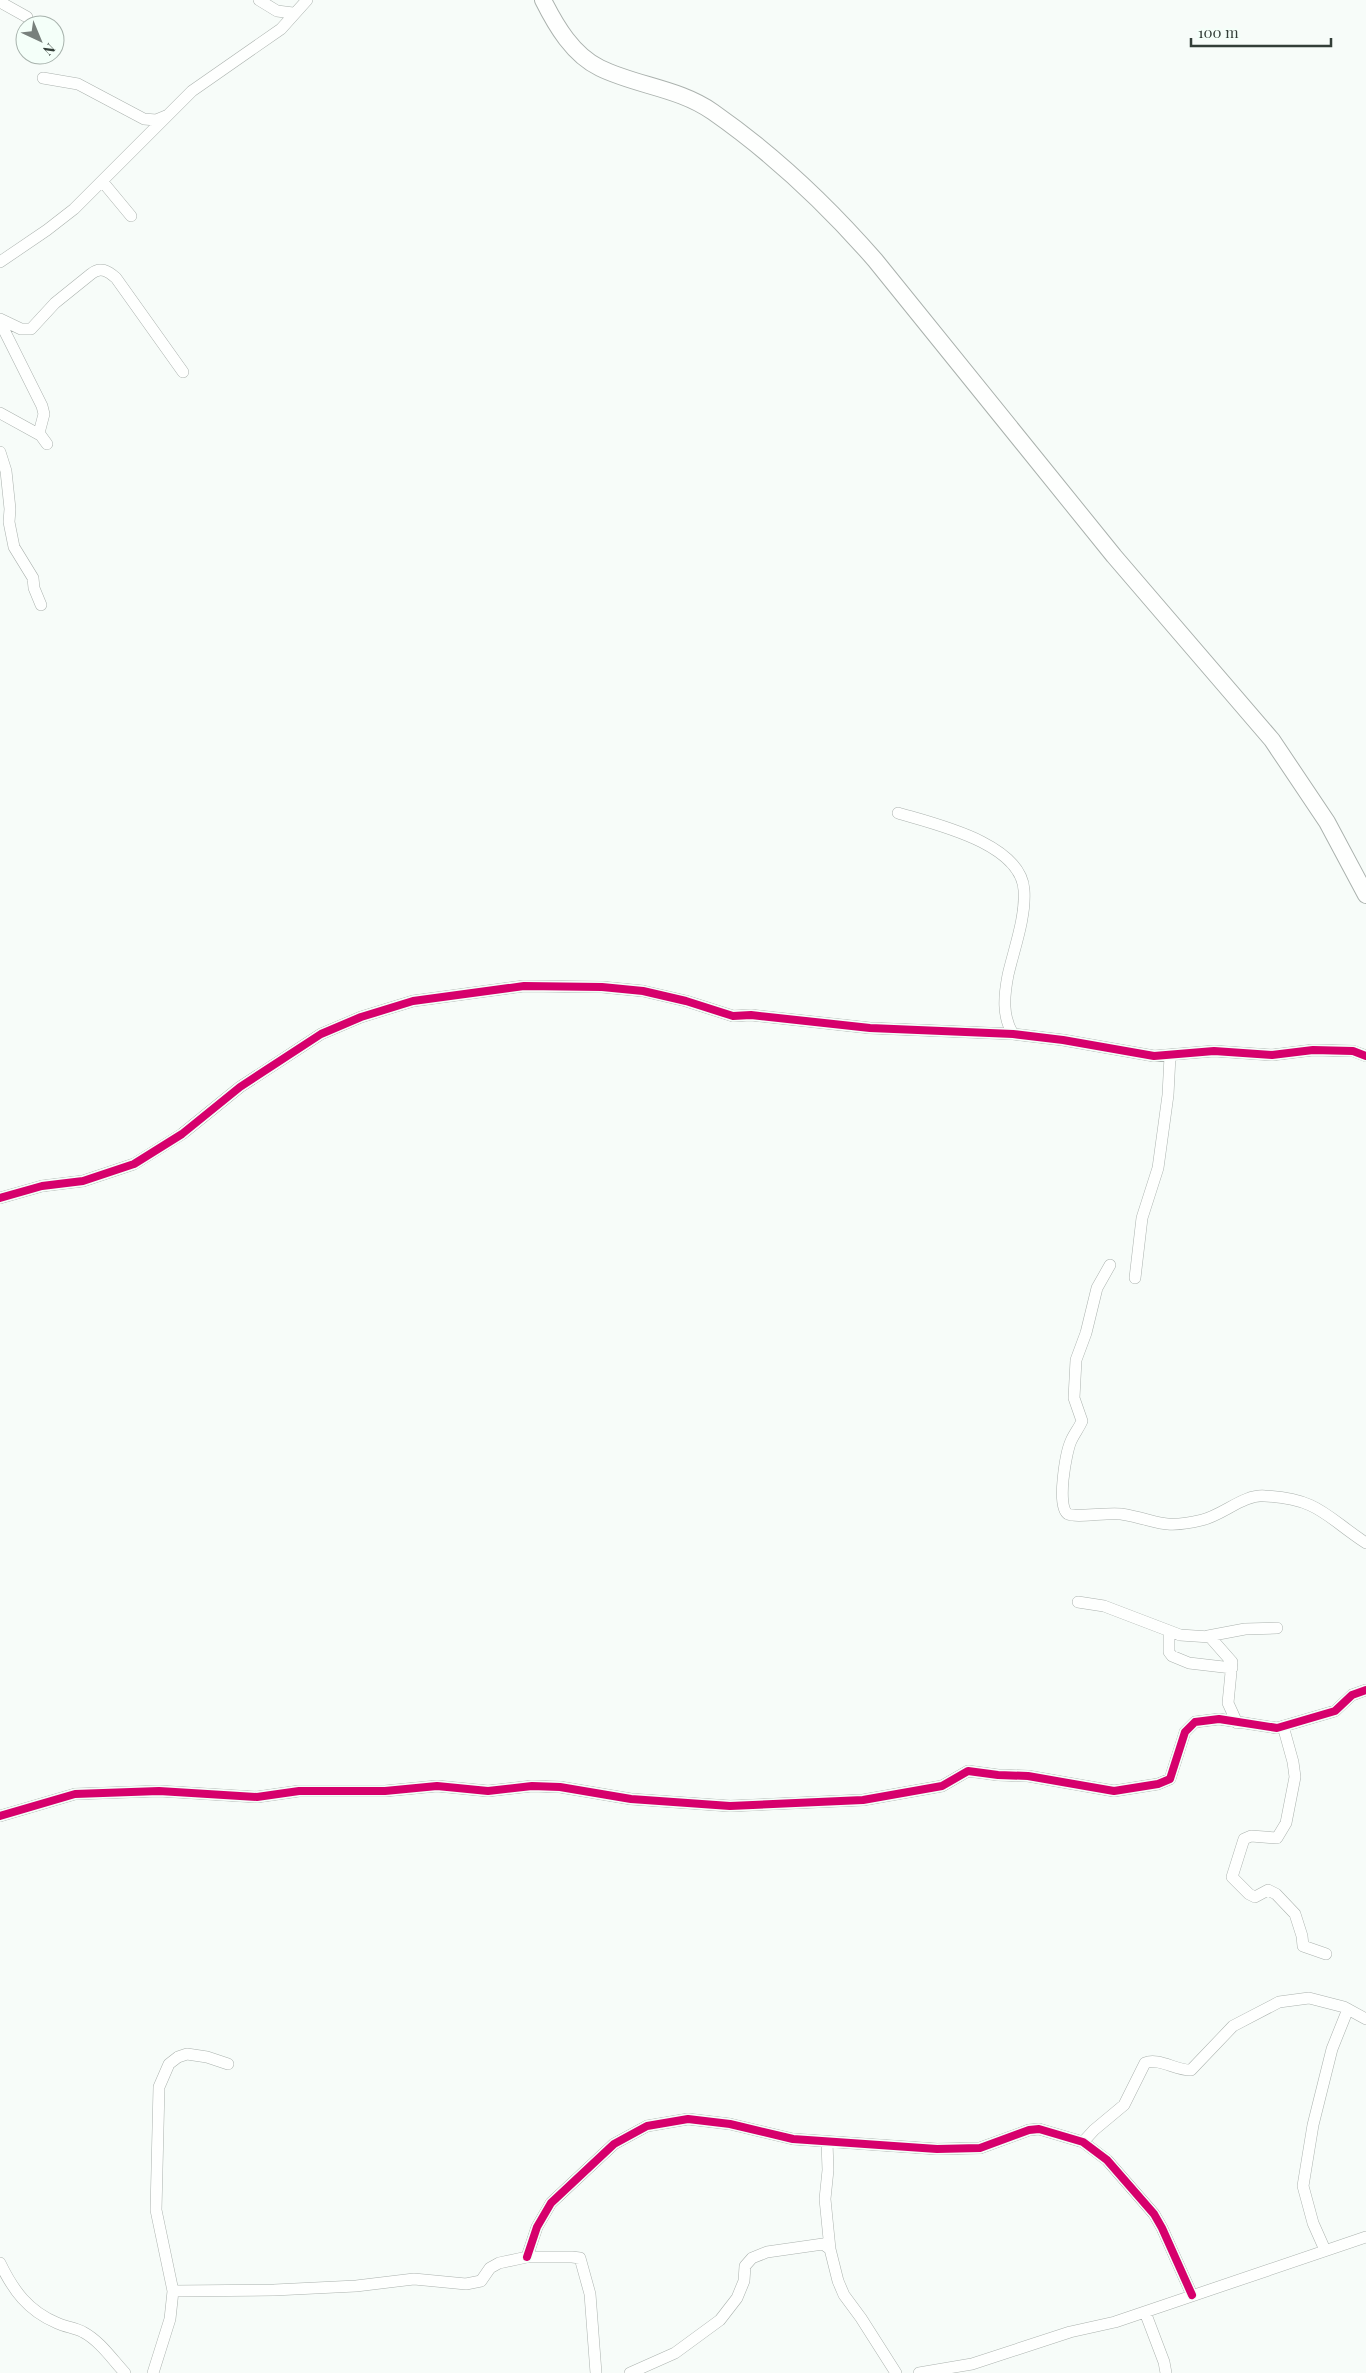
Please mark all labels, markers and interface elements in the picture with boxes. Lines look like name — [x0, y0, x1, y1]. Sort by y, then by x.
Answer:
north arrow — [15, 15, 65, 65]
scale bar — [1191, 15, 1331, 47]
text: 100 m — [1198, 22, 1239, 42]
text: N — [39, 39, 60, 60]

